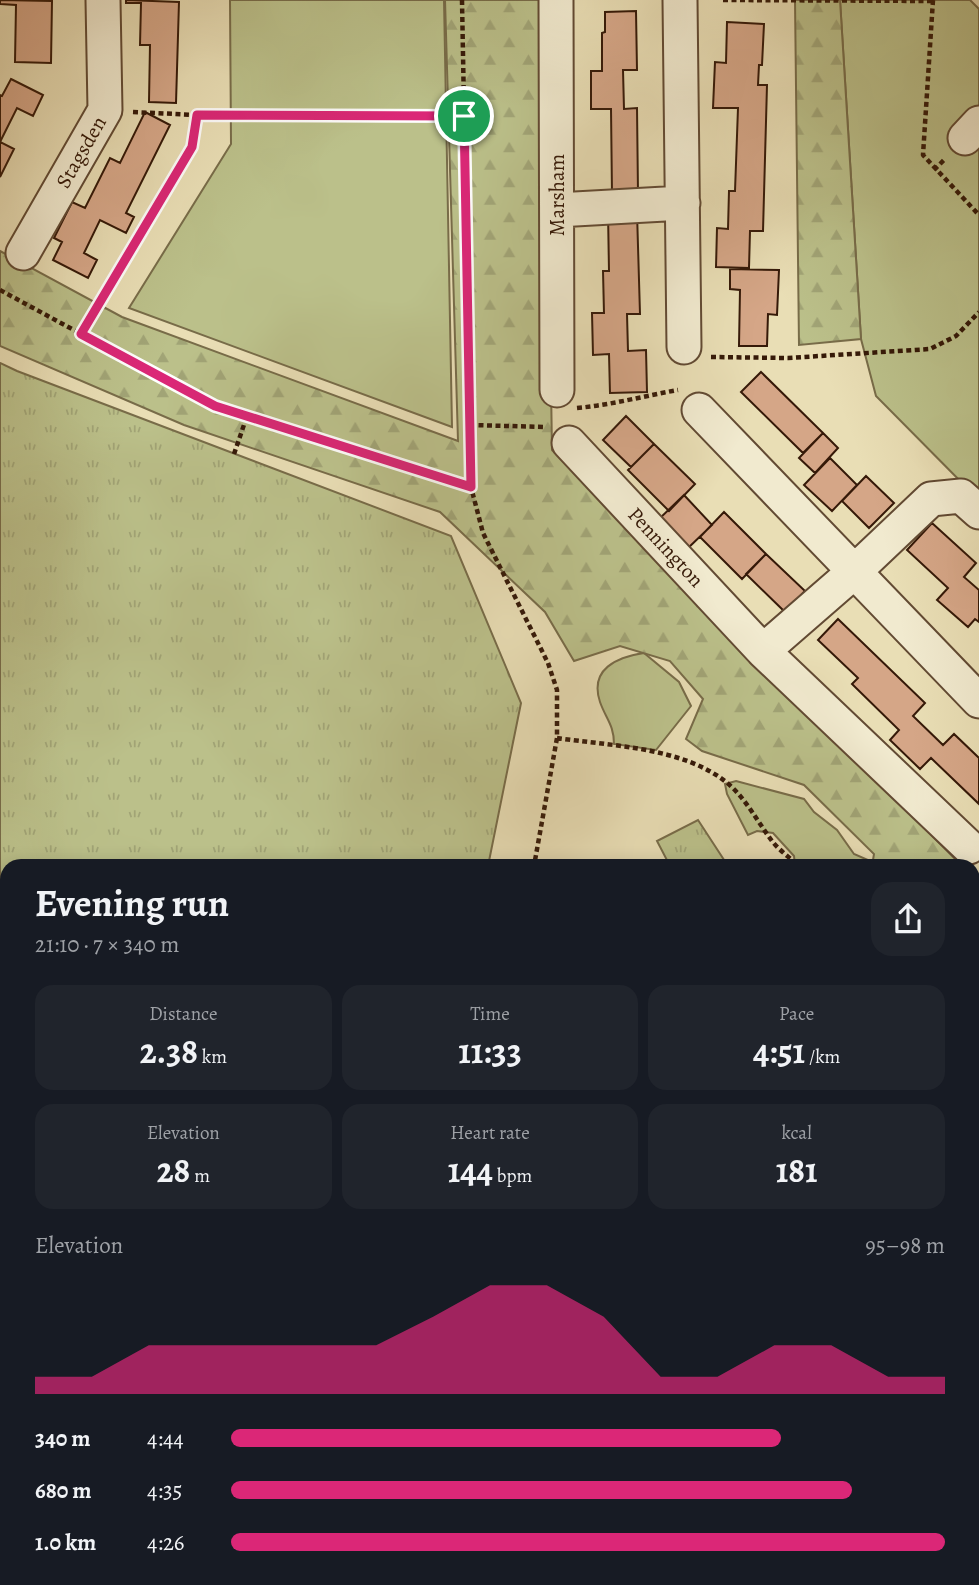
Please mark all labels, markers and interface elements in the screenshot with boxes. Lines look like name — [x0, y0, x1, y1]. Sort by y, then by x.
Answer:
pin — [434, 86, 494, 146]
icon: arrive — [445, 97, 483, 135]
street label: Stagsden — [49, 111, 113, 193]
street label: Marsham — [543, 154, 571, 236]
street label: Pennington — [622, 501, 710, 593]
text: Evening run — [35, 877, 229, 929]
button: share — [871, 882, 945, 956]
text: 21:10 · 7 × 340 m — [35, 929, 179, 960]
text: Distance — [149, 1001, 217, 1027]
text: Time — [470, 1001, 510, 1027]
text: Pace — [779, 1001, 814, 1027]
text: 2.38 — [140, 1027, 198, 1075]
text: 11:33 — [458, 1027, 522, 1075]
text: 4:51 — [753, 1027, 805, 1075]
text: km — [198, 1044, 227, 1070]
text: /km — [805, 1044, 840, 1070]
text: Elevation — [147, 1120, 220, 1146]
text: Heart rate — [450, 1120, 530, 1146]
text: kcal — [781, 1120, 812, 1146]
text: 28 — [157, 1146, 190, 1194]
text: 144 — [448, 1146, 493, 1194]
text: 181 — [776, 1146, 818, 1194]
text: m — [190, 1163, 210, 1189]
text: bpm — [493, 1163, 532, 1189]
text: Elevation — [35, 1230, 123, 1261]
text: 95–98 m — [865, 1230, 945, 1261]
text: 340 m — [35, 1423, 91, 1454]
text: 4:44 — [147, 1423, 184, 1454]
text: 680 m — [35, 1475, 92, 1506]
text: 4:35 — [147, 1475, 182, 1506]
text: 1.0 km — [35, 1527, 96, 1558]
text: 4:26 — [147, 1527, 184, 1558]

